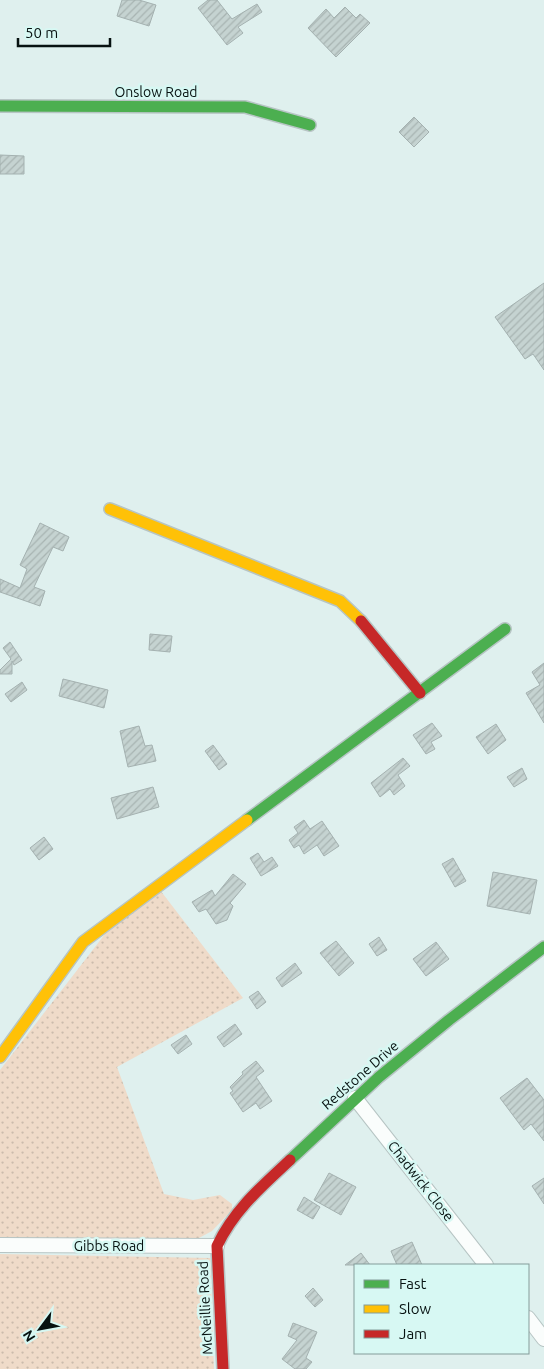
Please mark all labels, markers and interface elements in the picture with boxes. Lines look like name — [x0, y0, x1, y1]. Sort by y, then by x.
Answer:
scale bar — [18, 15, 110, 47]
text: 50 m — [25, 24, 58, 41]
street label: Onslow Road — [114, 84, 198, 100]
street label: Redstone Drive — [318, 1037, 402, 1113]
street label: Chadwick Close — [385, 1138, 457, 1224]
street label: Gibbs Road — [74, 1238, 144, 1254]
street label: McNeillie Road — [195, 1261, 215, 1355]
legend — [354, 1264, 529, 1354]
text: Fast — [399, 1275, 427, 1292]
text: Slow — [399, 1300, 432, 1317]
north arrow — [15, 1304, 65, 1354]
text: Jam — [399, 1325, 427, 1342]
text: N — [19, 1327, 39, 1345]

